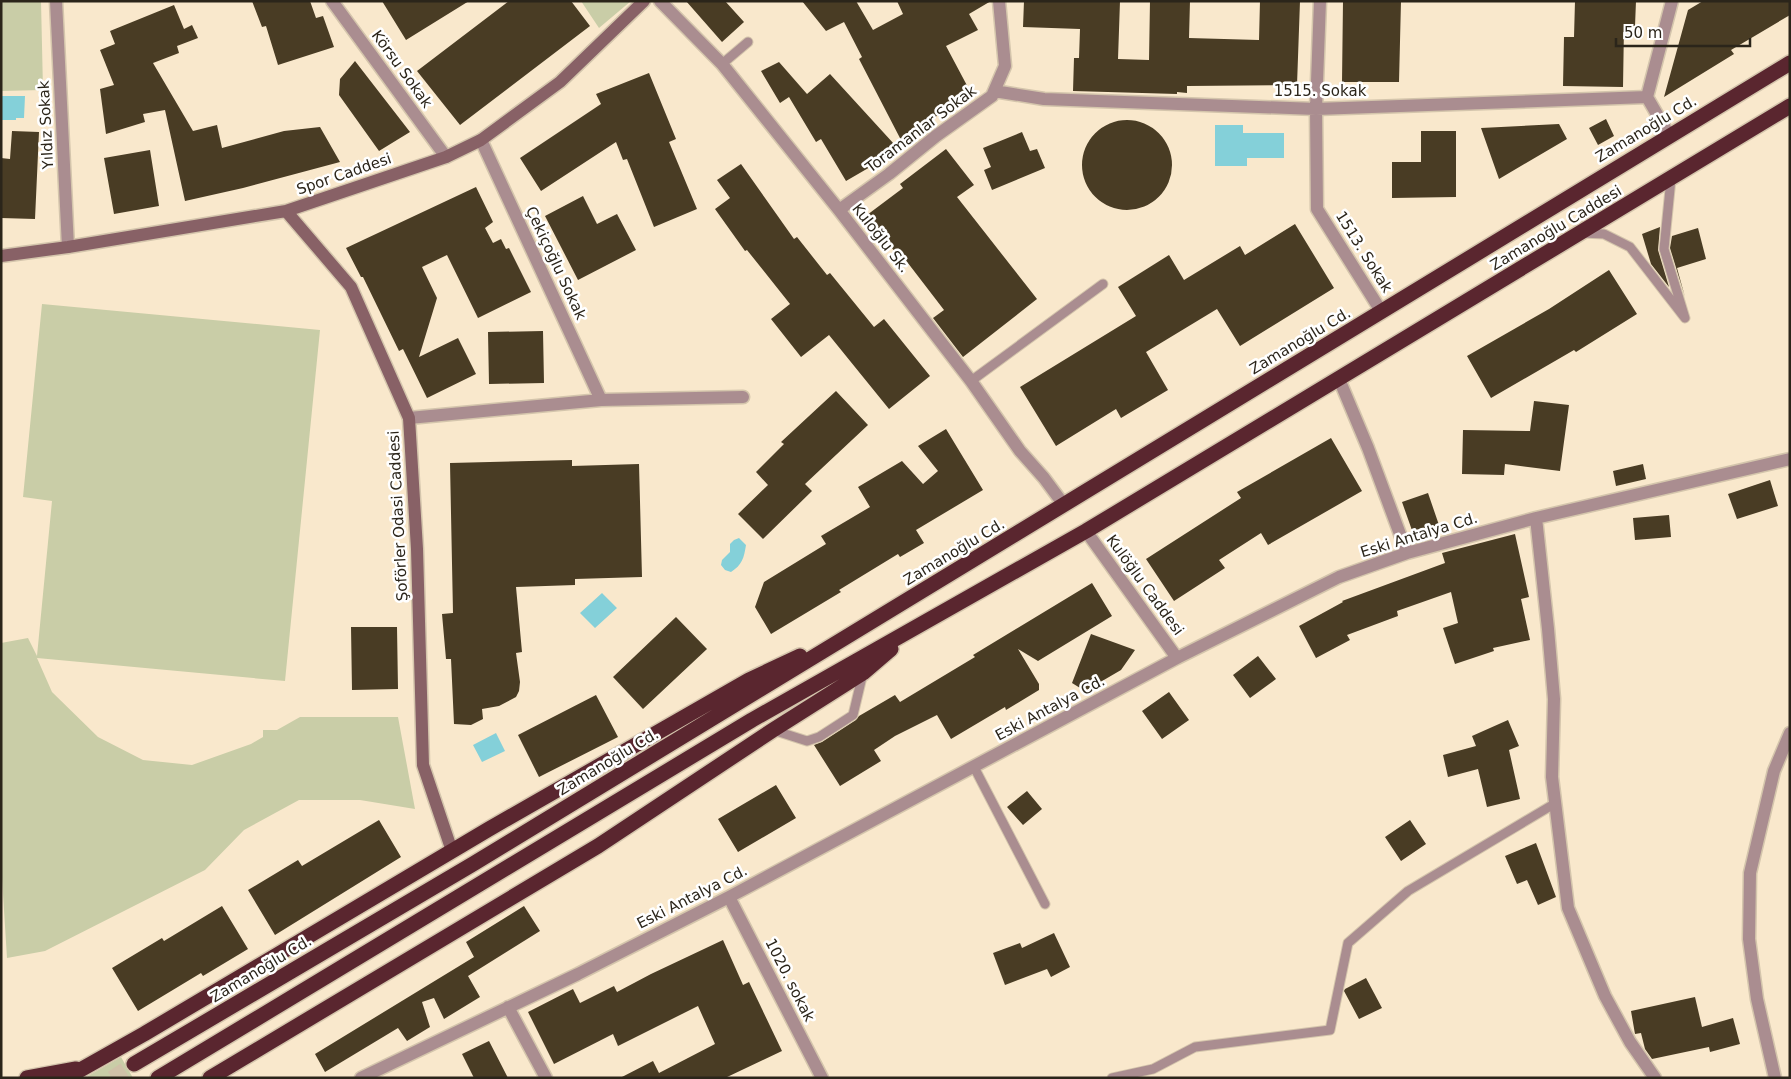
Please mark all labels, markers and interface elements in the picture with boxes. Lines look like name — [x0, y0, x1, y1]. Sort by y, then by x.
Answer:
scale bar — [1616, 15, 1750, 47]
text: 50 m — [1624, 24, 1662, 42]
street label: Körsu Sokak — [368, 27, 436, 112]
street label: Yıldız Sokak — [35, 80, 57, 171]
street label: Toramanlar Sokak — [861, 81, 980, 177]
street label: 1515. Sokak — [1274, 82, 1367, 100]
street label: Zamanoğlu Cd. — [1592, 92, 1700, 166]
street label: Spor Caddesi — [294, 149, 394, 199]
street label: Zamanoğlu Caddesi — [1487, 182, 1625, 274]
street label: Kuloğlu Sk. — [848, 200, 914, 276]
street label: Çekiçoğlu Sokak — [522, 203, 590, 323]
street label: 1513. Sokak — [1332, 208, 1396, 296]
street label: Zamanoğlu Cd. — [1246, 304, 1354, 378]
street label: Şoförler Odasi Caddesi — [385, 430, 411, 602]
street label: Eski Antalya Cd. — [1358, 509, 1480, 561]
street label: Zamanoğlu Cd. — [900, 515, 1008, 589]
street label: Kulöğlu Caddesi — [1103, 531, 1187, 639]
street label: Eski Antalya Cd. — [992, 672, 1108, 744]
street label: Zamanoğlu Cd. — [554, 725, 662, 799]
street label: Eski Antalya Cd. — [634, 861, 750, 933]
street label: Zamanoğlu Cd. — [207, 932, 315, 1006]
street label: 1020. sokak — [761, 935, 819, 1025]

